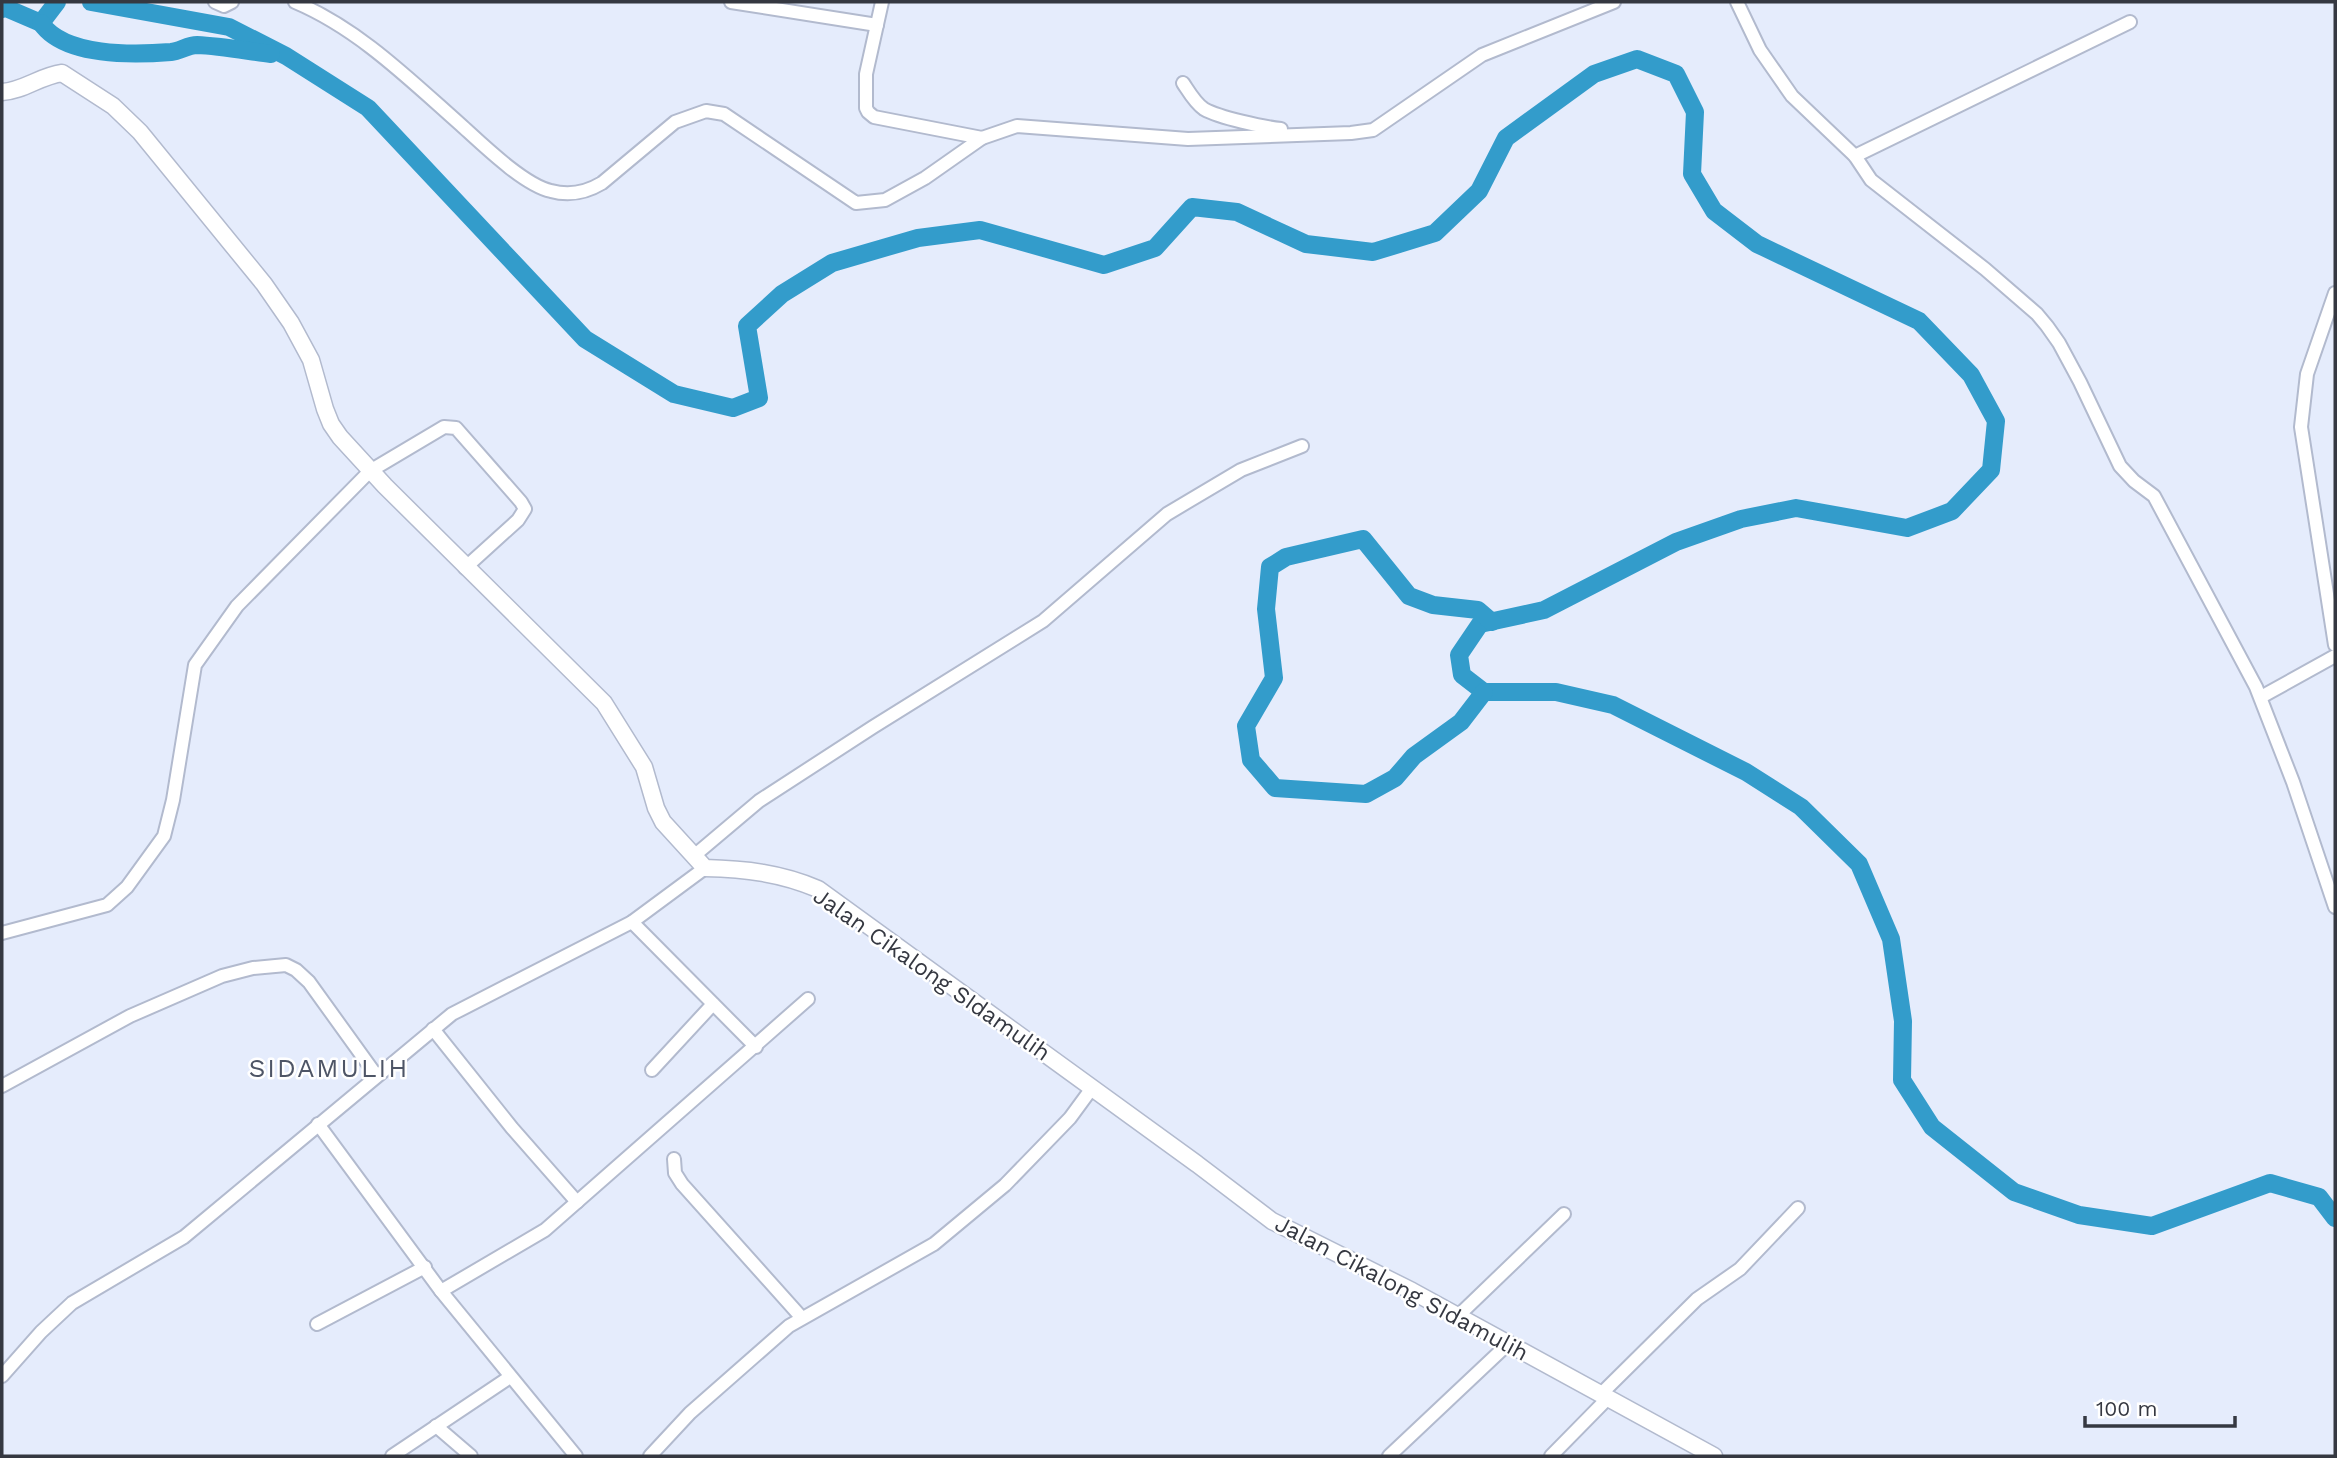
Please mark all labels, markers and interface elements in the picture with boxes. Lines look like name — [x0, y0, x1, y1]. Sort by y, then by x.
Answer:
street label: Jalan Cikalong SIdamulih — [808, 882, 1055, 1067]
district label: SIDAMULIH — [249, 1053, 409, 1083]
street label: Jalan Cikalong SIdamulih — [1271, 1210, 1533, 1367]
scale bar — [2085, 1384, 2236, 1428]
text: 100 m — [2096, 1396, 2158, 1421]

